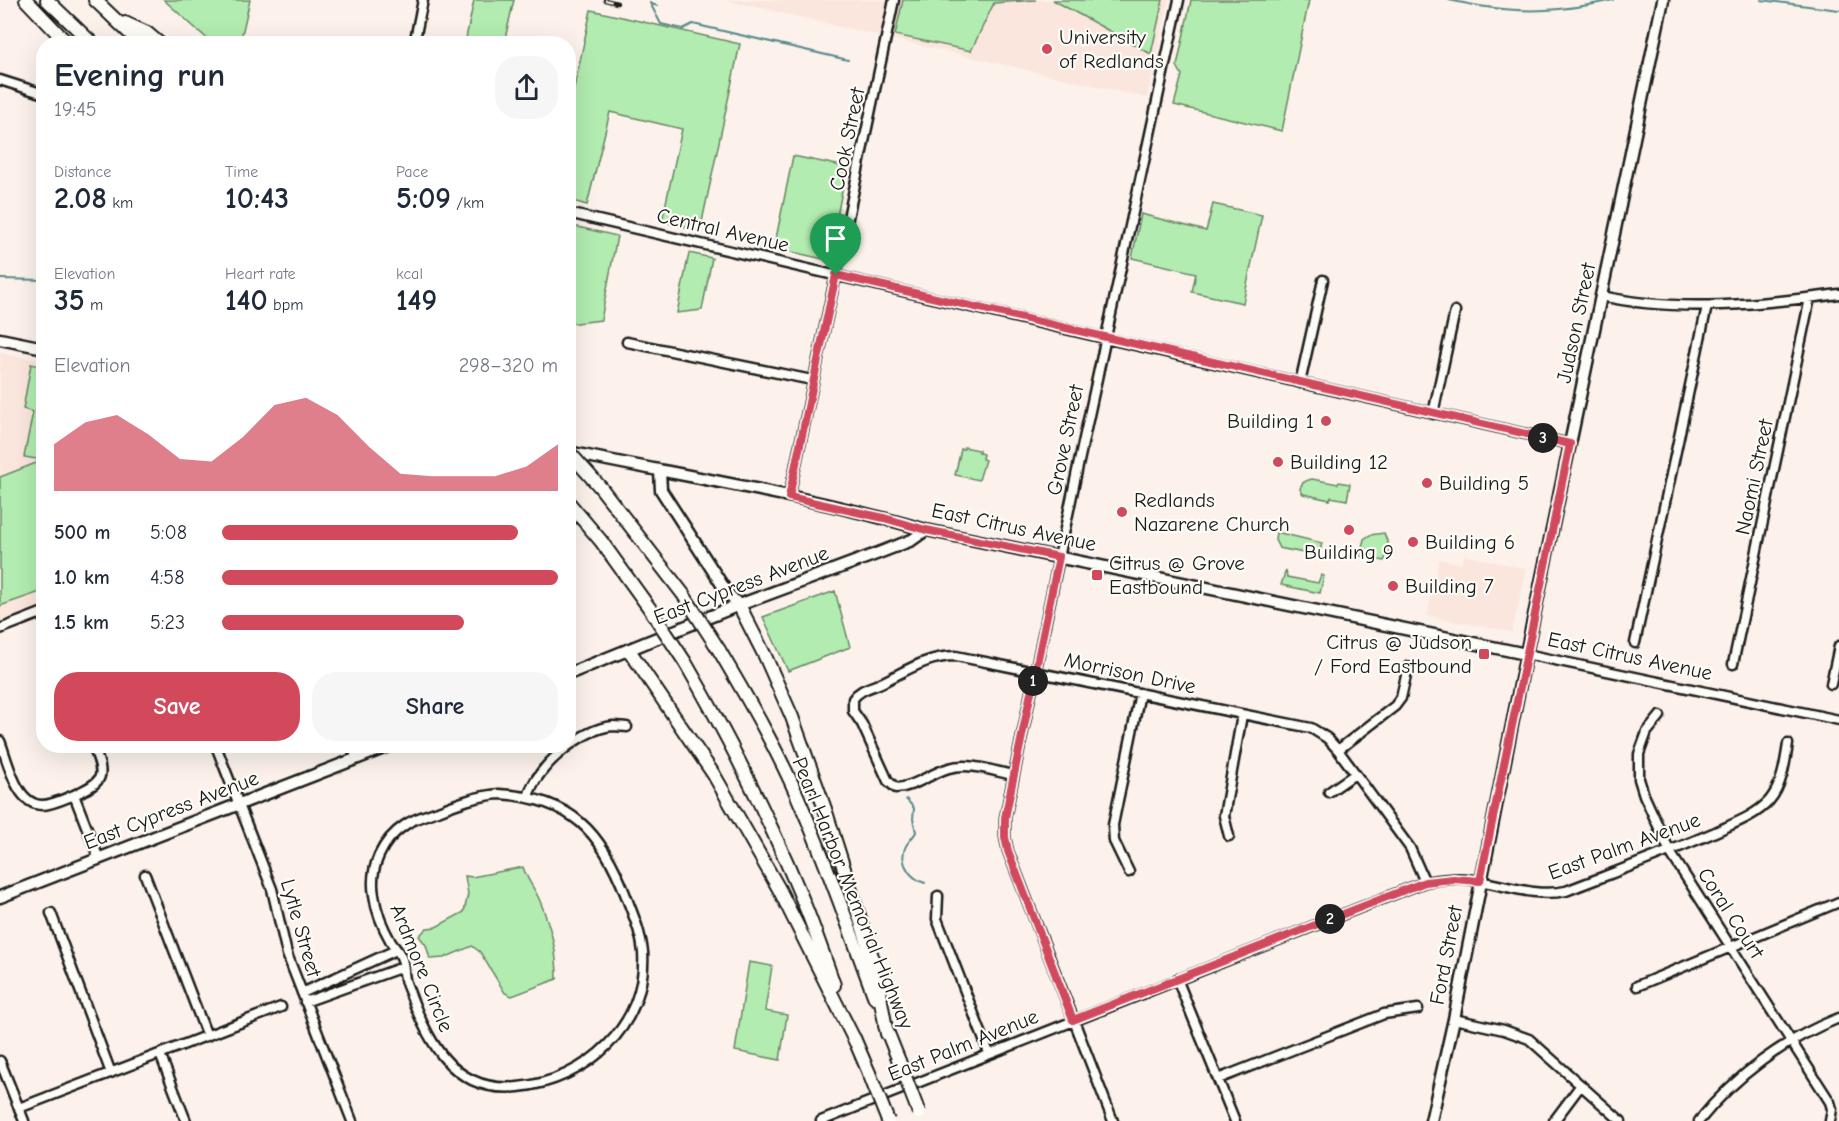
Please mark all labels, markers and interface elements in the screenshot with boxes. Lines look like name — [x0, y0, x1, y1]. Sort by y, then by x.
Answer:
place label: University of Redlands — [1059, 25, 1164, 73]
marker: University of Redlands — [1040, 42, 1054, 56]
text: Evening run — [54, 56, 225, 94]
button: share — [495, 56, 558, 119]
street label: Cook Street — [824, 84, 870, 193]
text: 19:45 — [54, 98, 97, 121]
text: Distance — [54, 163, 111, 181]
text: Time — [225, 163, 258, 181]
text: Pace — [396, 163, 428, 181]
text: 2.08 — [54, 181, 107, 216]
text: 10:43 — [225, 181, 289, 216]
text: 5:09 — [396, 181, 451, 216]
text: km — [107, 194, 133, 212]
text: /km — [451, 194, 484, 212]
street label: Central Avenue — [654, 203, 792, 257]
pin — [810, 213, 861, 275]
icon: arrive — [819, 222, 852, 255]
street label: Judson Street — [1552, 260, 1601, 385]
text: Elevation — [54, 265, 115, 283]
text: Heart rate — [225, 265, 296, 283]
text: kcal — [396, 265, 423, 283]
text: 35 — [54, 283, 85, 318]
text: 140 — [225, 283, 268, 318]
text: 149 — [396, 283, 437, 318]
text: m — [85, 296, 103, 314]
text: bpm — [268, 296, 303, 314]
text: Elevation — [54, 354, 131, 377]
text: 298–320 m — [459, 354, 558, 377]
street label: Grove Street — [1042, 382, 1089, 497]
place label: Building 1 — [1227, 409, 1314, 433]
marker: Building 1 — [1319, 414, 1333, 428]
street label: Naomi Street — [1730, 416, 1778, 537]
pin: 3 — [1528, 423, 1558, 453]
text: 3 — [1539, 429, 1547, 447]
place label: Building 12 — [1290, 450, 1388, 474]
marker: Building 12 — [1271, 455, 1285, 469]
place label: Building 5 — [1439, 471, 1529, 495]
marker: Building 5 — [1420, 476, 1434, 490]
place label: Redlands Nazarene Church — [1134, 488, 1290, 536]
street label: East Citrus Avenue — [929, 498, 1099, 556]
marker: Redlands Nazarene Church — [1115, 505, 1129, 519]
text: 500 m — [54, 521, 111, 544]
text: 5:08 — [150, 521, 187, 544]
marker: Building 9 — [1342, 523, 1356, 537]
place label: Building 6 — [1425, 530, 1515, 554]
marker: Building 6 — [1406, 535, 1420, 549]
place label: Building 9 — [1304, 540, 1394, 564]
street label: East Cypress Avenue — [650, 541, 832, 629]
place label: Citrus @ Grove Eastbound — [1109, 551, 1245, 599]
text: 1.0 km — [54, 566, 110, 589]
text: 4:58 — [150, 566, 184, 589]
marker: Citrus @ Grove Eastbound — [1090, 568, 1104, 582]
place label: Building 7 — [1405, 574, 1494, 598]
marker: Building 7 — [1386, 579, 1400, 593]
text: 1.5 km — [54, 611, 109, 634]
text: 5:23 — [150, 611, 185, 634]
street label: East Citrus Avenue — [1545, 627, 1715, 685]
place label: Citrus @ Judson / Ford Eastbound — [1314, 630, 1472, 678]
street label: Morrison Drive — [1062, 647, 1198, 699]
marker: Citrus @ Judson / Ford Eastbound — [1477, 647, 1491, 661]
pin: 1 — [1018, 666, 1048, 696]
button: Save — [54, 672, 300, 741]
button: Share — [312, 672, 558, 741]
text: 1 — [1030, 672, 1036, 690]
street label: Pearl Harbor Memorial Highway — [787, 754, 919, 1033]
street label: East Cypress Avenue — [80, 766, 262, 854]
street label: East Palm Avenue — [1545, 807, 1703, 885]
street label: Coral Court — [1693, 863, 1770, 964]
street label: Lytle Street — [276, 876, 327, 981]
street label: Ardmore Circle — [385, 901, 459, 1035]
street label: Ford Street — [1425, 902, 1468, 1007]
pin: 2 — [1315, 904, 1345, 934]
text: 2 — [1326, 910, 1334, 928]
street label: East Palm Avenue — [884, 1004, 1042, 1086]

